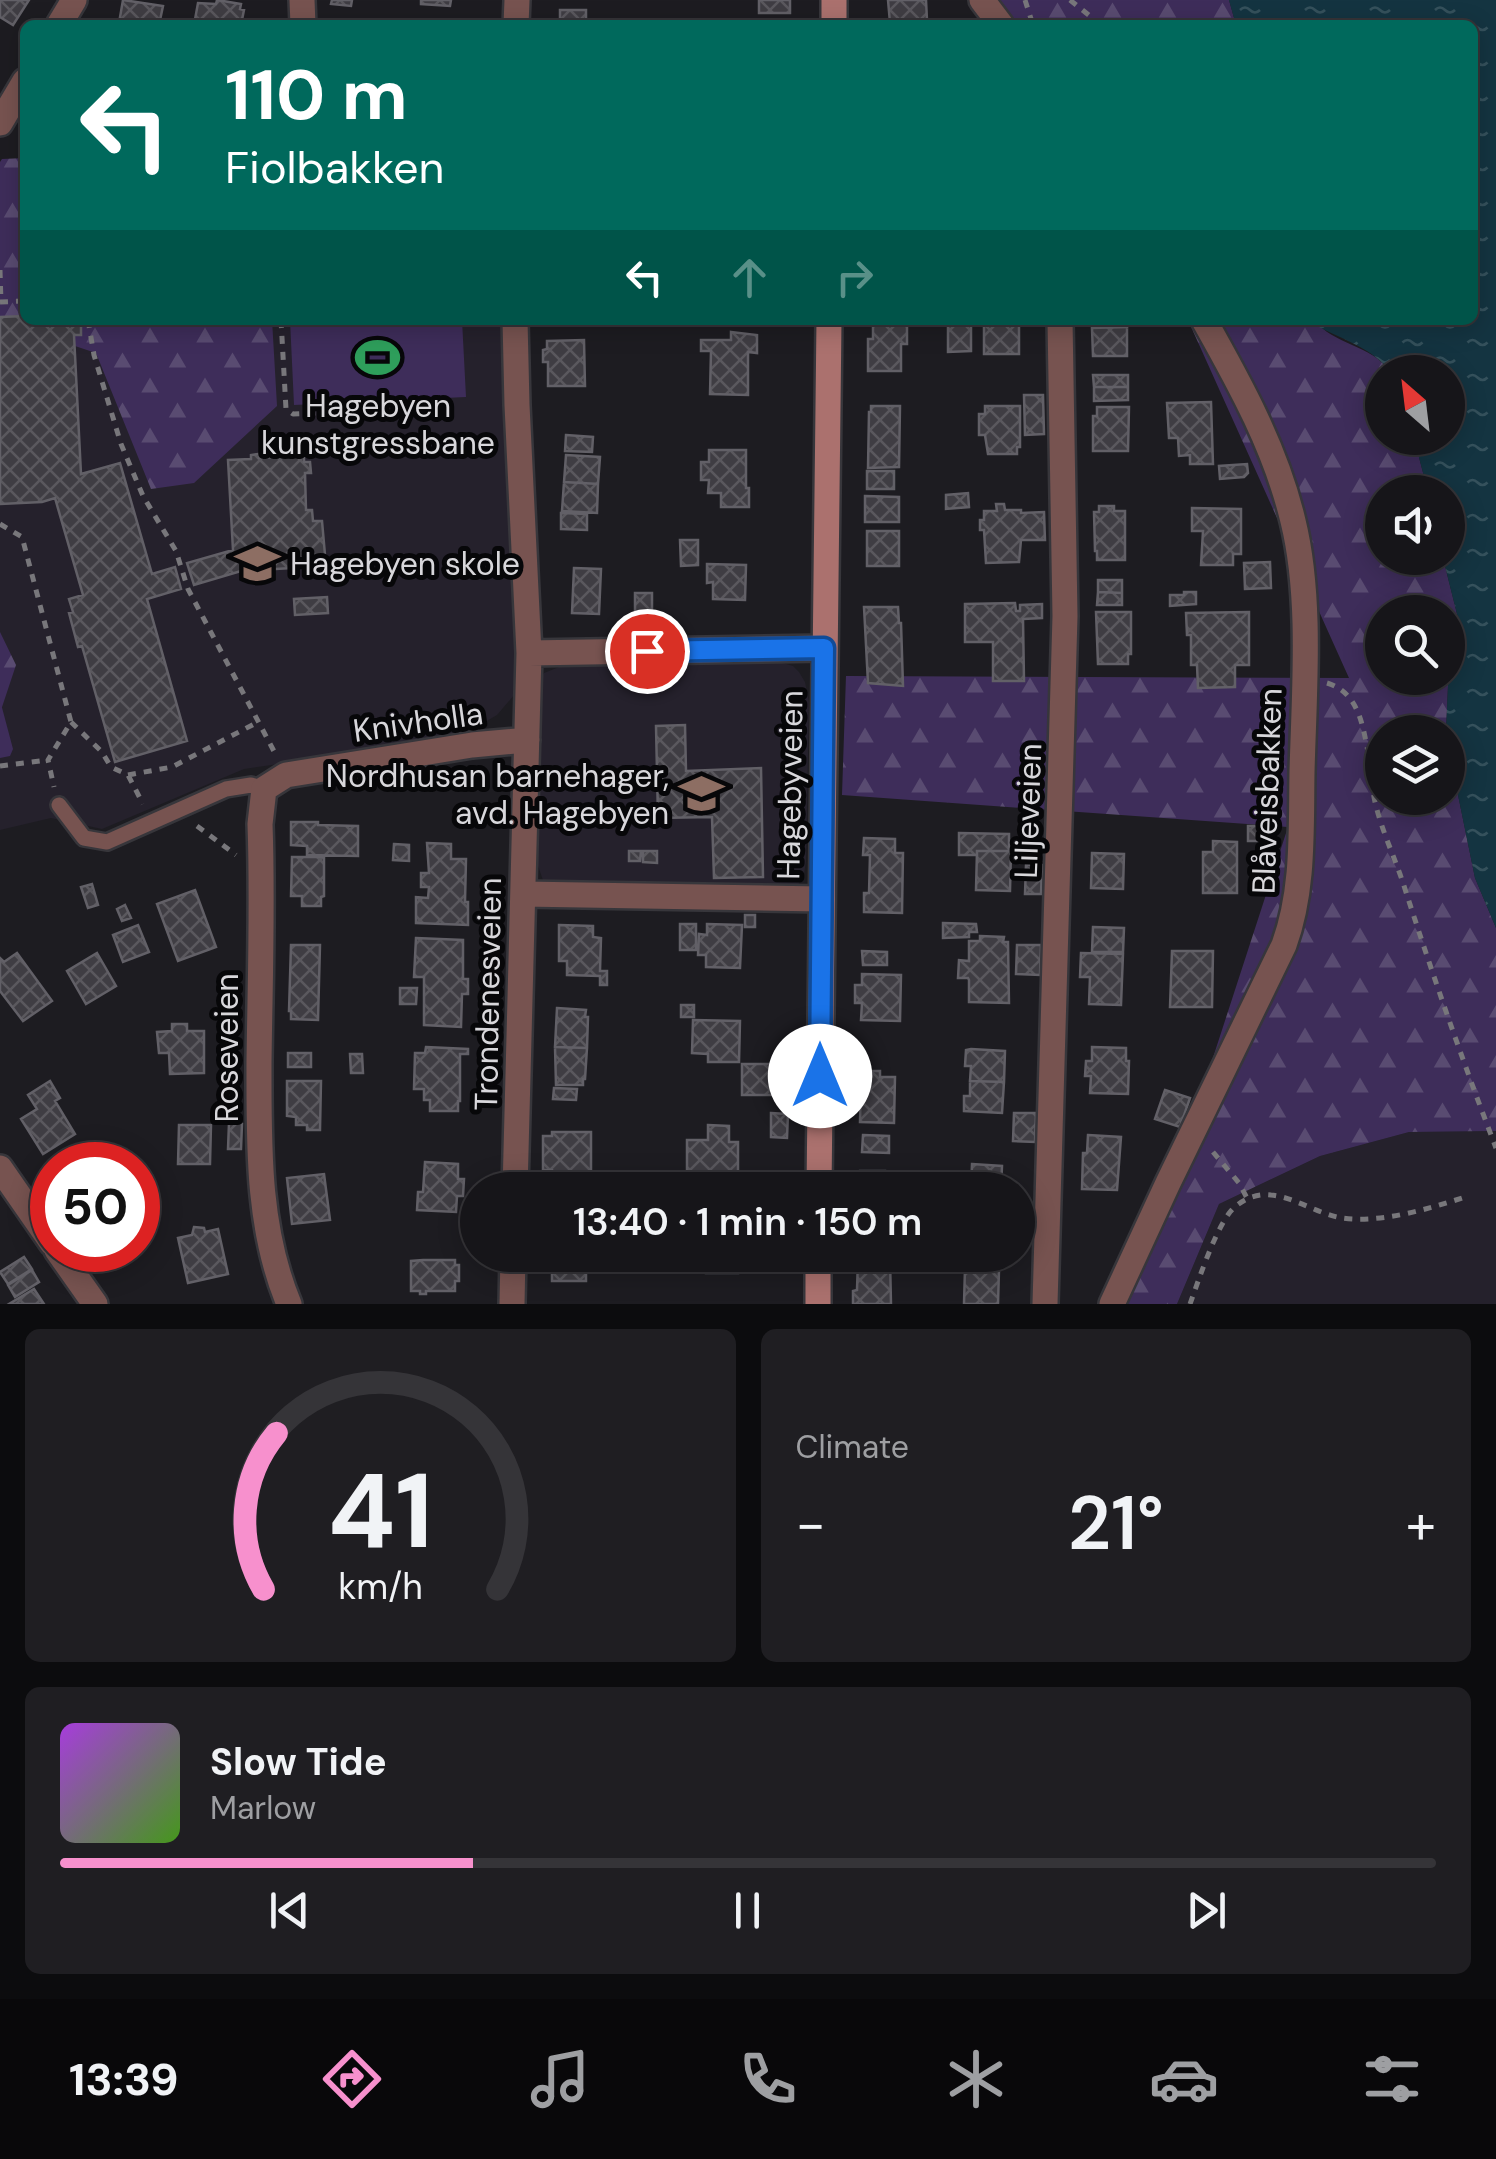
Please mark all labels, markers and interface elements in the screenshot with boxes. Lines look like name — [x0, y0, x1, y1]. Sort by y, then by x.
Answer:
text: 110 m — [225, 50, 408, 141]
icon: left — [60, 60, 190, 190]
text: Fiolbakken — [225, 138, 444, 197]
icon: left — [617, 250, 672, 305]
icon: ahead — [722, 250, 777, 305]
icon: right — [827, 250, 882, 305]
sports icon: Hagebyen kunstgressbane — [354, 334, 402, 382]
north arrow — [1365, 355, 1465, 455]
map controls — [1365, 355, 1465, 815]
place label: Hagebyen kunstgressbane — [261, 385, 495, 464]
button: sound — [1365, 475, 1465, 575]
school or university icon: Hagebyen skole — [233, 540, 281, 588]
place label: Hagebyen skole — [290, 543, 520, 585]
button: search — [1365, 595, 1465, 695]
pin — [605, 609, 690, 694]
icon: arrive — [620, 624, 675, 679]
street label: Blåveisbakken — [1242, 687, 1292, 895]
street label: Hagebyveien — [767, 690, 813, 880]
street label: Knivholla — [350, 692, 486, 752]
button: layers — [1365, 715, 1465, 815]
street label: Liljeveien — [1005, 743, 1051, 879]
place label: Nordhusan barnehager, avd. Hagebyen — [326, 755, 669, 834]
school or university icon: Nordhusan barnehager, avd. Hagebyen — [678, 770, 726, 818]
street label: Trondenesveien — [465, 877, 511, 1111]
street label: Roseveien — [206, 973, 248, 1123]
position arrow — [768, 1024, 872, 1128]
speed limit sign: 50 — [30, 1142, 160, 1272]
text: 13:40 · 1 min · 150 m — [573, 1197, 922, 1247]
text: Climate — [796, 1426, 909, 1468]
text: 41 — [328, 1444, 433, 1579]
text: 21° — [1068, 1475, 1164, 1572]
text: − — [796, 1488, 826, 1560]
text: + — [1406, 1488, 1436, 1560]
text: km/h — [338, 1564, 422, 1610]
text: Slow Tide — [210, 1737, 387, 1787]
text: Marlow — [210, 1787, 316, 1829]
icon: previous — [262, 1883, 317, 1938]
icon: pause — [720, 1883, 775, 1938]
icon: next — [1179, 1883, 1234, 1938]
icon: directions — [317, 2044, 387, 2114]
icon: music — [525, 2044, 595, 2114]
icon: phone — [733, 2044, 803, 2114]
icon: climate — [941, 2044, 1011, 2114]
icon: car — [1149, 2044, 1219, 2114]
icon: filters — [1357, 2044, 1427, 2114]
text: 13:39 — [69, 2050, 179, 2109]

